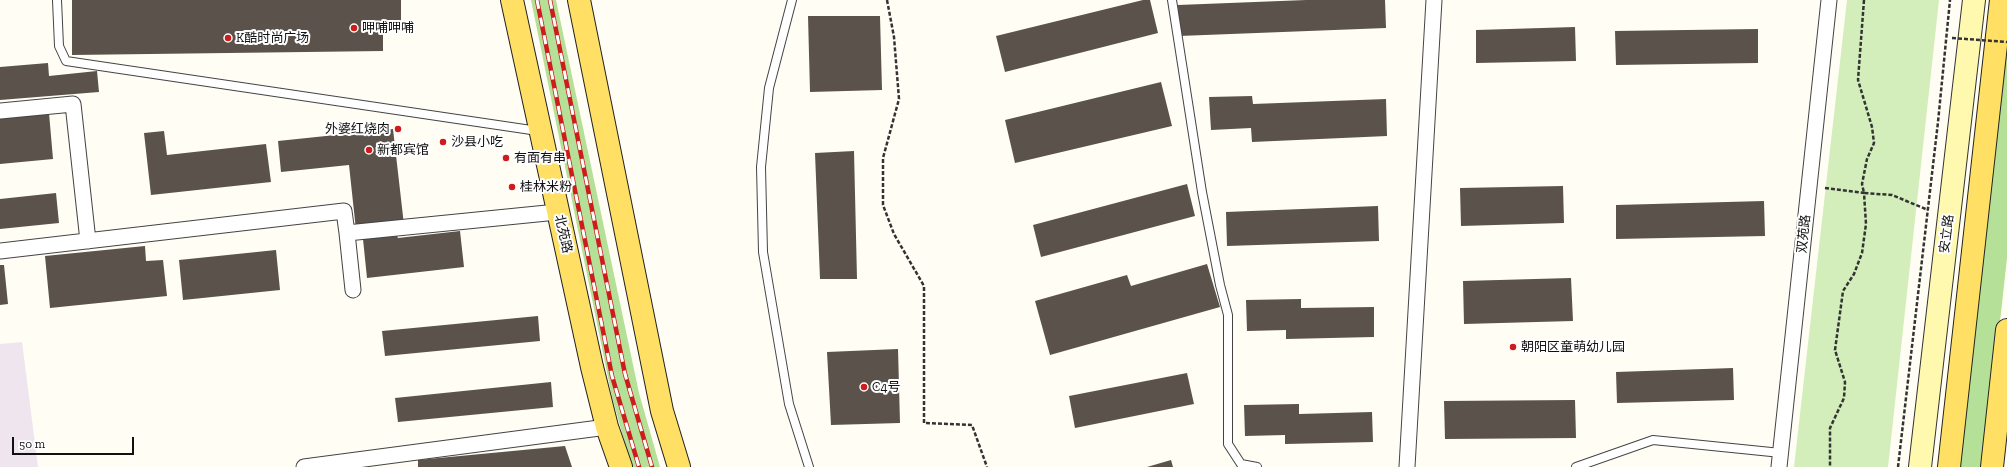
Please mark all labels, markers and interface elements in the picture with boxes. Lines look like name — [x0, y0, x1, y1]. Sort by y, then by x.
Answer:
place label: 呷哺呷哺 — [362, 20, 414, 36]
marker: 呷哺呷哺 — [349, 23, 359, 33]
place label: K酷时尚广场 — [236, 30, 309, 46]
marker: K酷时尚广场 — [223, 33, 233, 43]
place label: 外婆红烧肉 — [325, 121, 390, 137]
marker: 外婆红烧肉 — [393, 124, 403, 134]
place label: 沙县小吃 — [451, 134, 503, 150]
marker: 沙县小吃 — [438, 137, 448, 147]
place label: 新都宾馆 — [377, 142, 429, 158]
marker: 新都宾馆 — [364, 145, 374, 155]
place label: 有面有串 — [514, 150, 566, 166]
marker: 有面有串 — [501, 153, 511, 163]
place label: 桂林米粉 — [520, 179, 572, 195]
marker: 桂林米粉 — [507, 182, 517, 192]
street label: 北苑路 — [551, 213, 575, 255]
street label: 双苑路 — [1794, 214, 1814, 254]
street label: 安立路 — [1937, 214, 1957, 254]
place label: 朝阳区童萌幼儿园 — [1521, 339, 1625, 355]
marker: 朝阳区童萌幼儿园 — [1508, 342, 1518, 352]
place label: C4号 — [872, 379, 900, 395]
marker: C4号 — [859, 382, 869, 392]
scale bar — [14, 429, 136, 455]
text: 50 m — [19, 437, 45, 451]

